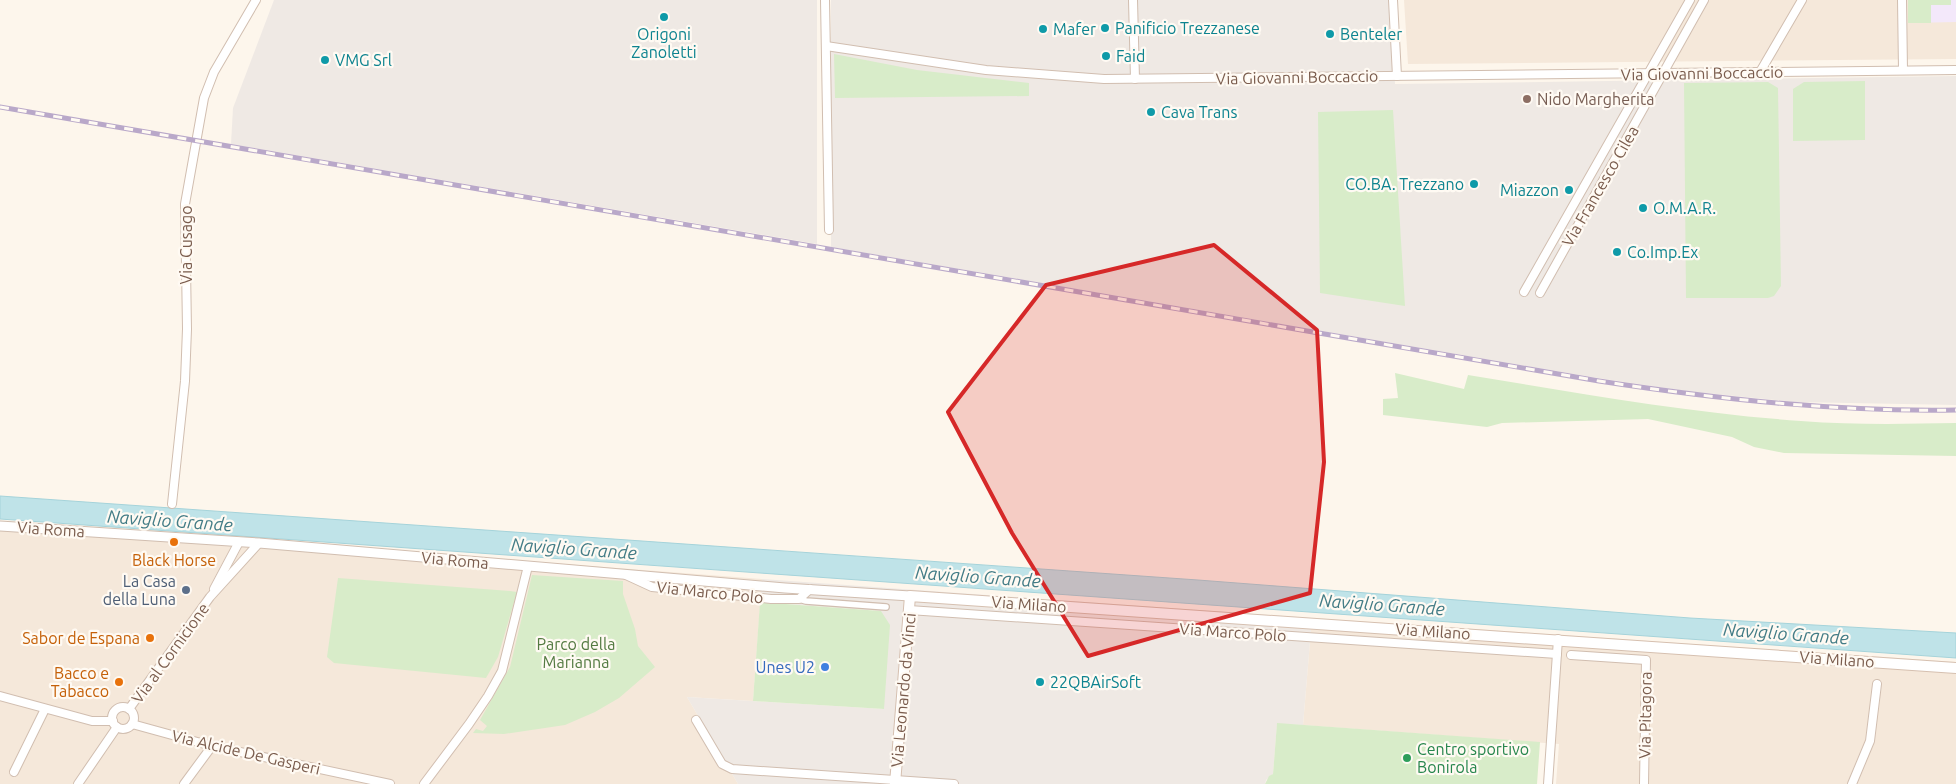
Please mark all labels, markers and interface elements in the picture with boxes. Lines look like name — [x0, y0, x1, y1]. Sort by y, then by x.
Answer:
marker: Origoni Zanoletti — [658, 11, 670, 23]
place label: Panificio Trezzanese — [1115, 19, 1260, 37]
place label: Mafer — [1053, 20, 1096, 38]
marker: Panificio Trezzanese — [1099, 22, 1111, 34]
marker: Mafer — [1037, 23, 1049, 35]
place label: Origoni Zanoletti — [631, 25, 697, 61]
place label: Benteler — [1340, 25, 1402, 43]
marker: Benteler — [1324, 28, 1336, 40]
place label: Faid — [1116, 47, 1145, 65]
marker: Faid — [1100, 50, 1112, 62]
place label: VMG Srl — [335, 51, 392, 69]
marker: VMG Srl — [319, 54, 331, 66]
street label: Via Giovanni Boccaccio — [1620, 63, 1784, 83]
street label: Via Giovanni Boccaccio — [1215, 67, 1379, 87]
place label: Nido Margherita — [1537, 90, 1654, 108]
marker: Nido Margherita — [1521, 93, 1533, 105]
place label: Cava Trans — [1161, 103, 1237, 121]
marker: Cava Trans — [1145, 106, 1157, 118]
street label: Via Francesco Cilea — [1558, 122, 1642, 250]
place label: CO.BA. Trezzano — [1345, 175, 1464, 193]
marker: CO.BA. Trezzano — [1468, 178, 1480, 190]
place label: Miazzon — [1500, 181, 1559, 199]
marker: Miazzon — [1563, 184, 1575, 196]
place label: O.M.A.R. — [1653, 199, 1716, 217]
marker: O.M.A.R. — [1637, 202, 1649, 214]
street label: Via Cusago — [177, 206, 195, 284]
place label: Co.Imp.Ex — [1627, 243, 1698, 261]
marker: Co.Imp.Ex — [1611, 246, 1623, 258]
water label: Naviglio Grande — [107, 506, 233, 534]
street label: Via Roma — [17, 518, 85, 540]
water label: Naviglio Grande — [511, 534, 637, 562]
marker: Black Horse — [168, 536, 180, 548]
street label: Via Roma — [420, 548, 490, 572]
place label: Black Horse — [132, 551, 216, 569]
water label: Naviglio Grande — [915, 562, 1041, 590]
place label: La Casa della Luna — [103, 572, 176, 608]
street label: Via Marco Polo — [656, 577, 764, 607]
marker: La Casa della Luna — [180, 584, 192, 596]
water label: Naviglio Grande — [1319, 590, 1445, 618]
street label: Via Milano — [991, 592, 1067, 616]
street label: Via al Cornicione — [128, 599, 212, 707]
street label: Via Leonardo da Vinci — [887, 612, 919, 768]
street label: Via Marco Polo — [1179, 619, 1287, 645]
street label: Via Milano — [1395, 619, 1471, 643]
water label: Naviglio Grande — [1723, 619, 1849, 647]
place label: Sabor de Espana — [22, 629, 140, 647]
marker: Sabor de Espana — [144, 632, 156, 644]
park label: Parco della Marianna — [537, 635, 615, 671]
street label: Via Milano — [1799, 647, 1875, 671]
place label: Unes U2 — [756, 658, 815, 676]
marker: Unes U2 — [819, 661, 831, 673]
place label: Bacco e Tabacco — [51, 664, 109, 700]
street label: Via Pitagora — [1635, 671, 1655, 759]
place label: 22QBAirSoft — [1050, 673, 1142, 691]
marker: Bacco e Tabacco — [113, 676, 125, 688]
marker: 22QBAirSoft — [1034, 676, 1046, 688]
street label: Via Alcide De Gasperi — [170, 726, 322, 778]
place label: Centro sportivo Bonirola — [1417, 740, 1529, 776]
marker: Centro sportivo Bonirola — [1401, 752, 1413, 764]

